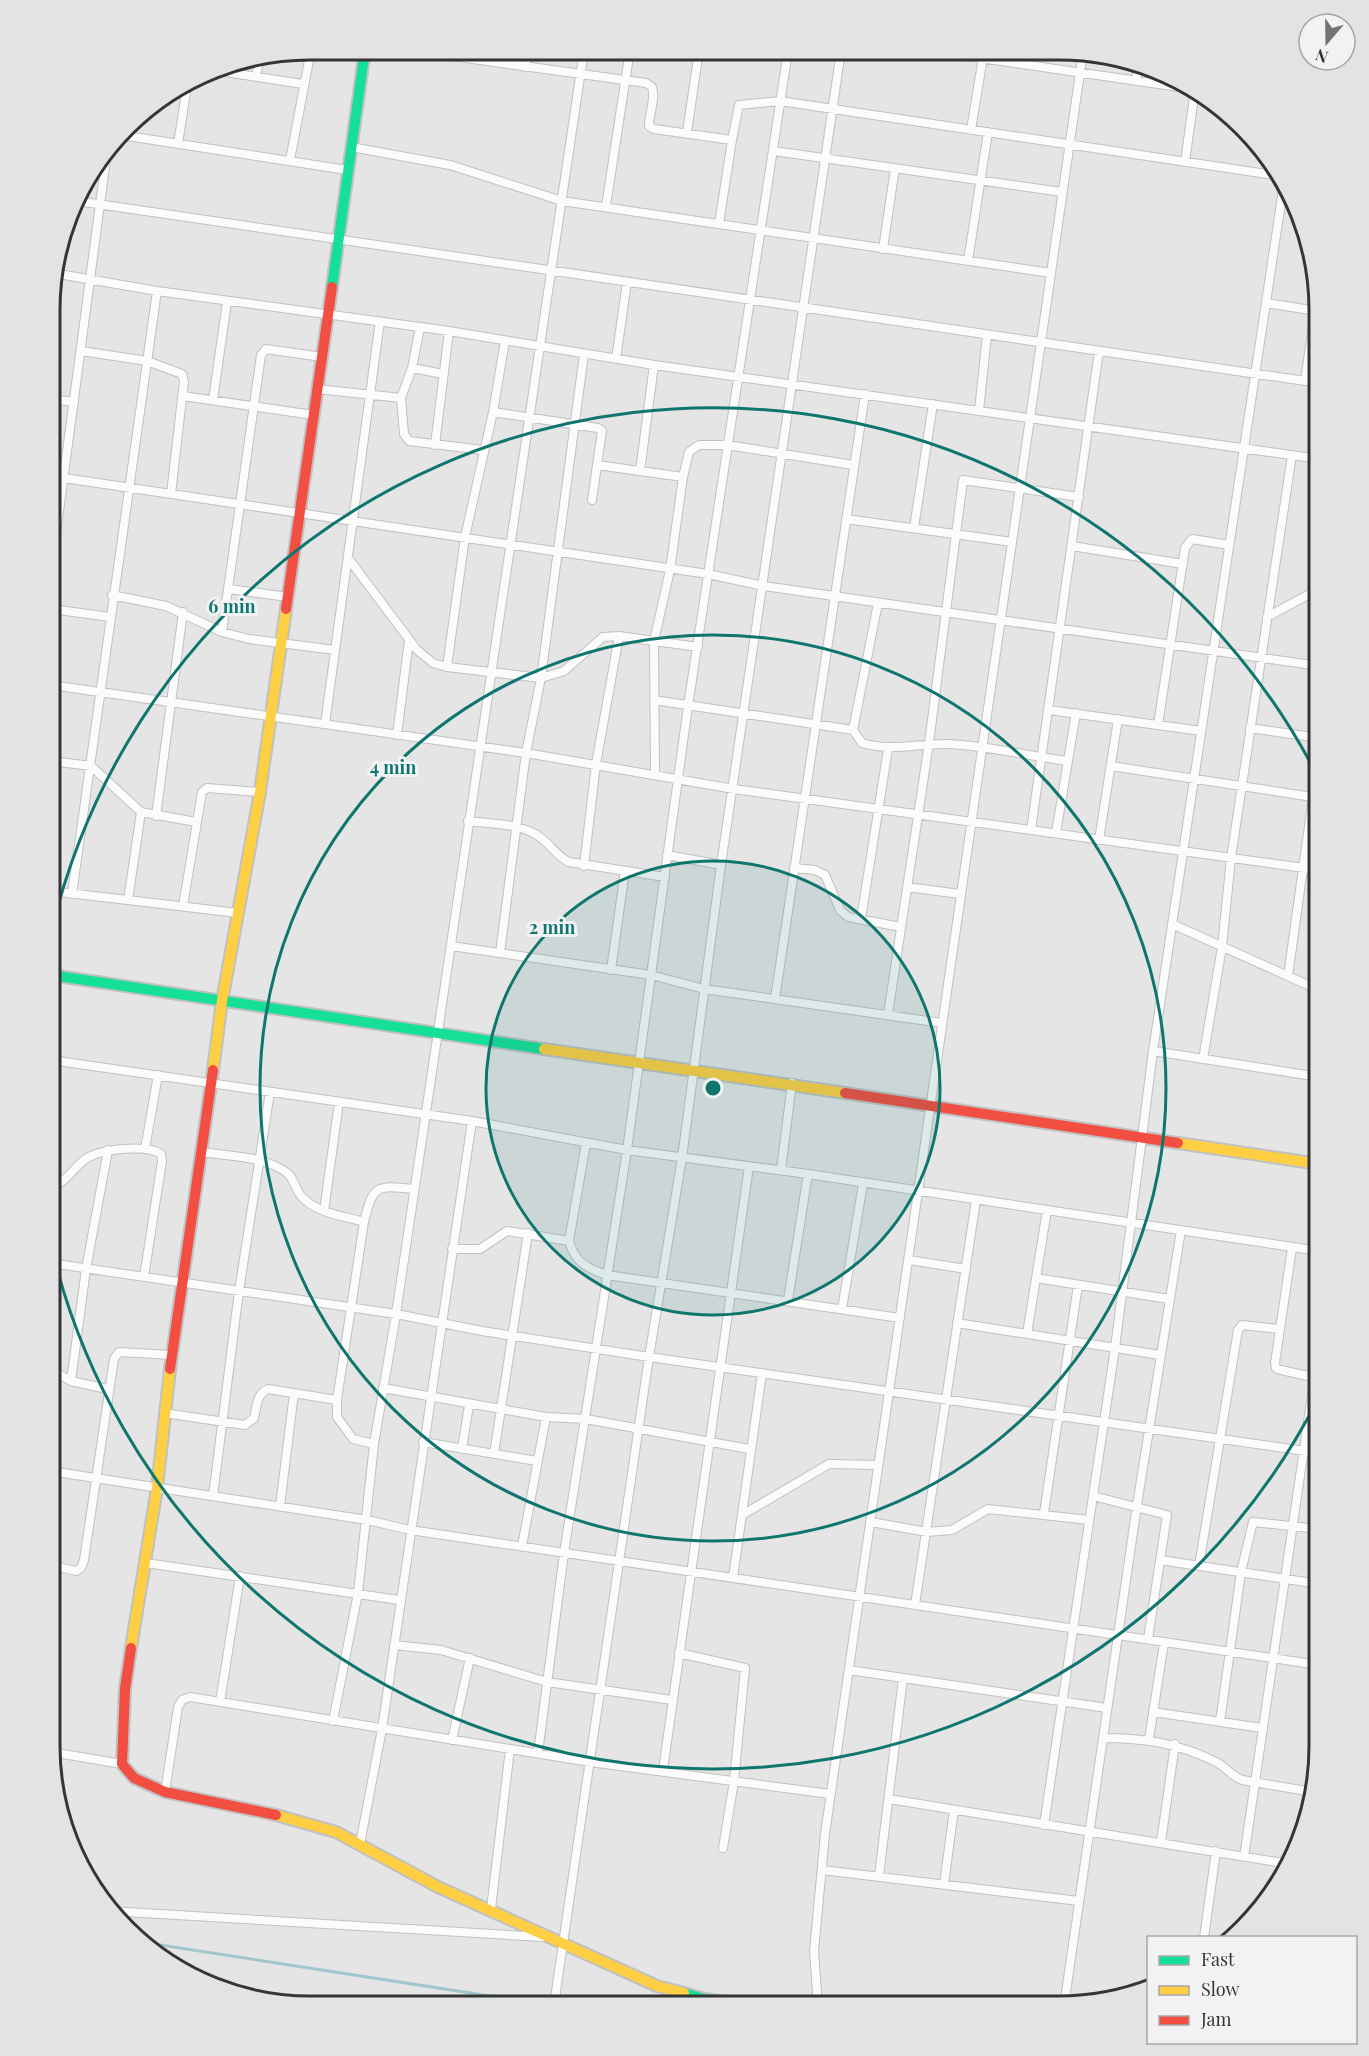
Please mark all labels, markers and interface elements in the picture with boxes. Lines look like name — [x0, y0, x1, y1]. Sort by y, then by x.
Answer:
north arrow — [1297, 12, 1357, 72]
text: N — [1312, 45, 1331, 68]
text: 6 min — [208, 594, 256, 618]
text: 4 min — [370, 755, 416, 779]
text: 2 min — [529, 915, 575, 939]
centre of rings — [703, 1078, 723, 1098]
legend — [1147, 1936, 1357, 2044]
text: Fast — [1201, 1947, 1235, 1971]
text: Slow — [1201, 1977, 1239, 2001]
text: Jam — [1200, 2007, 1231, 2031]

